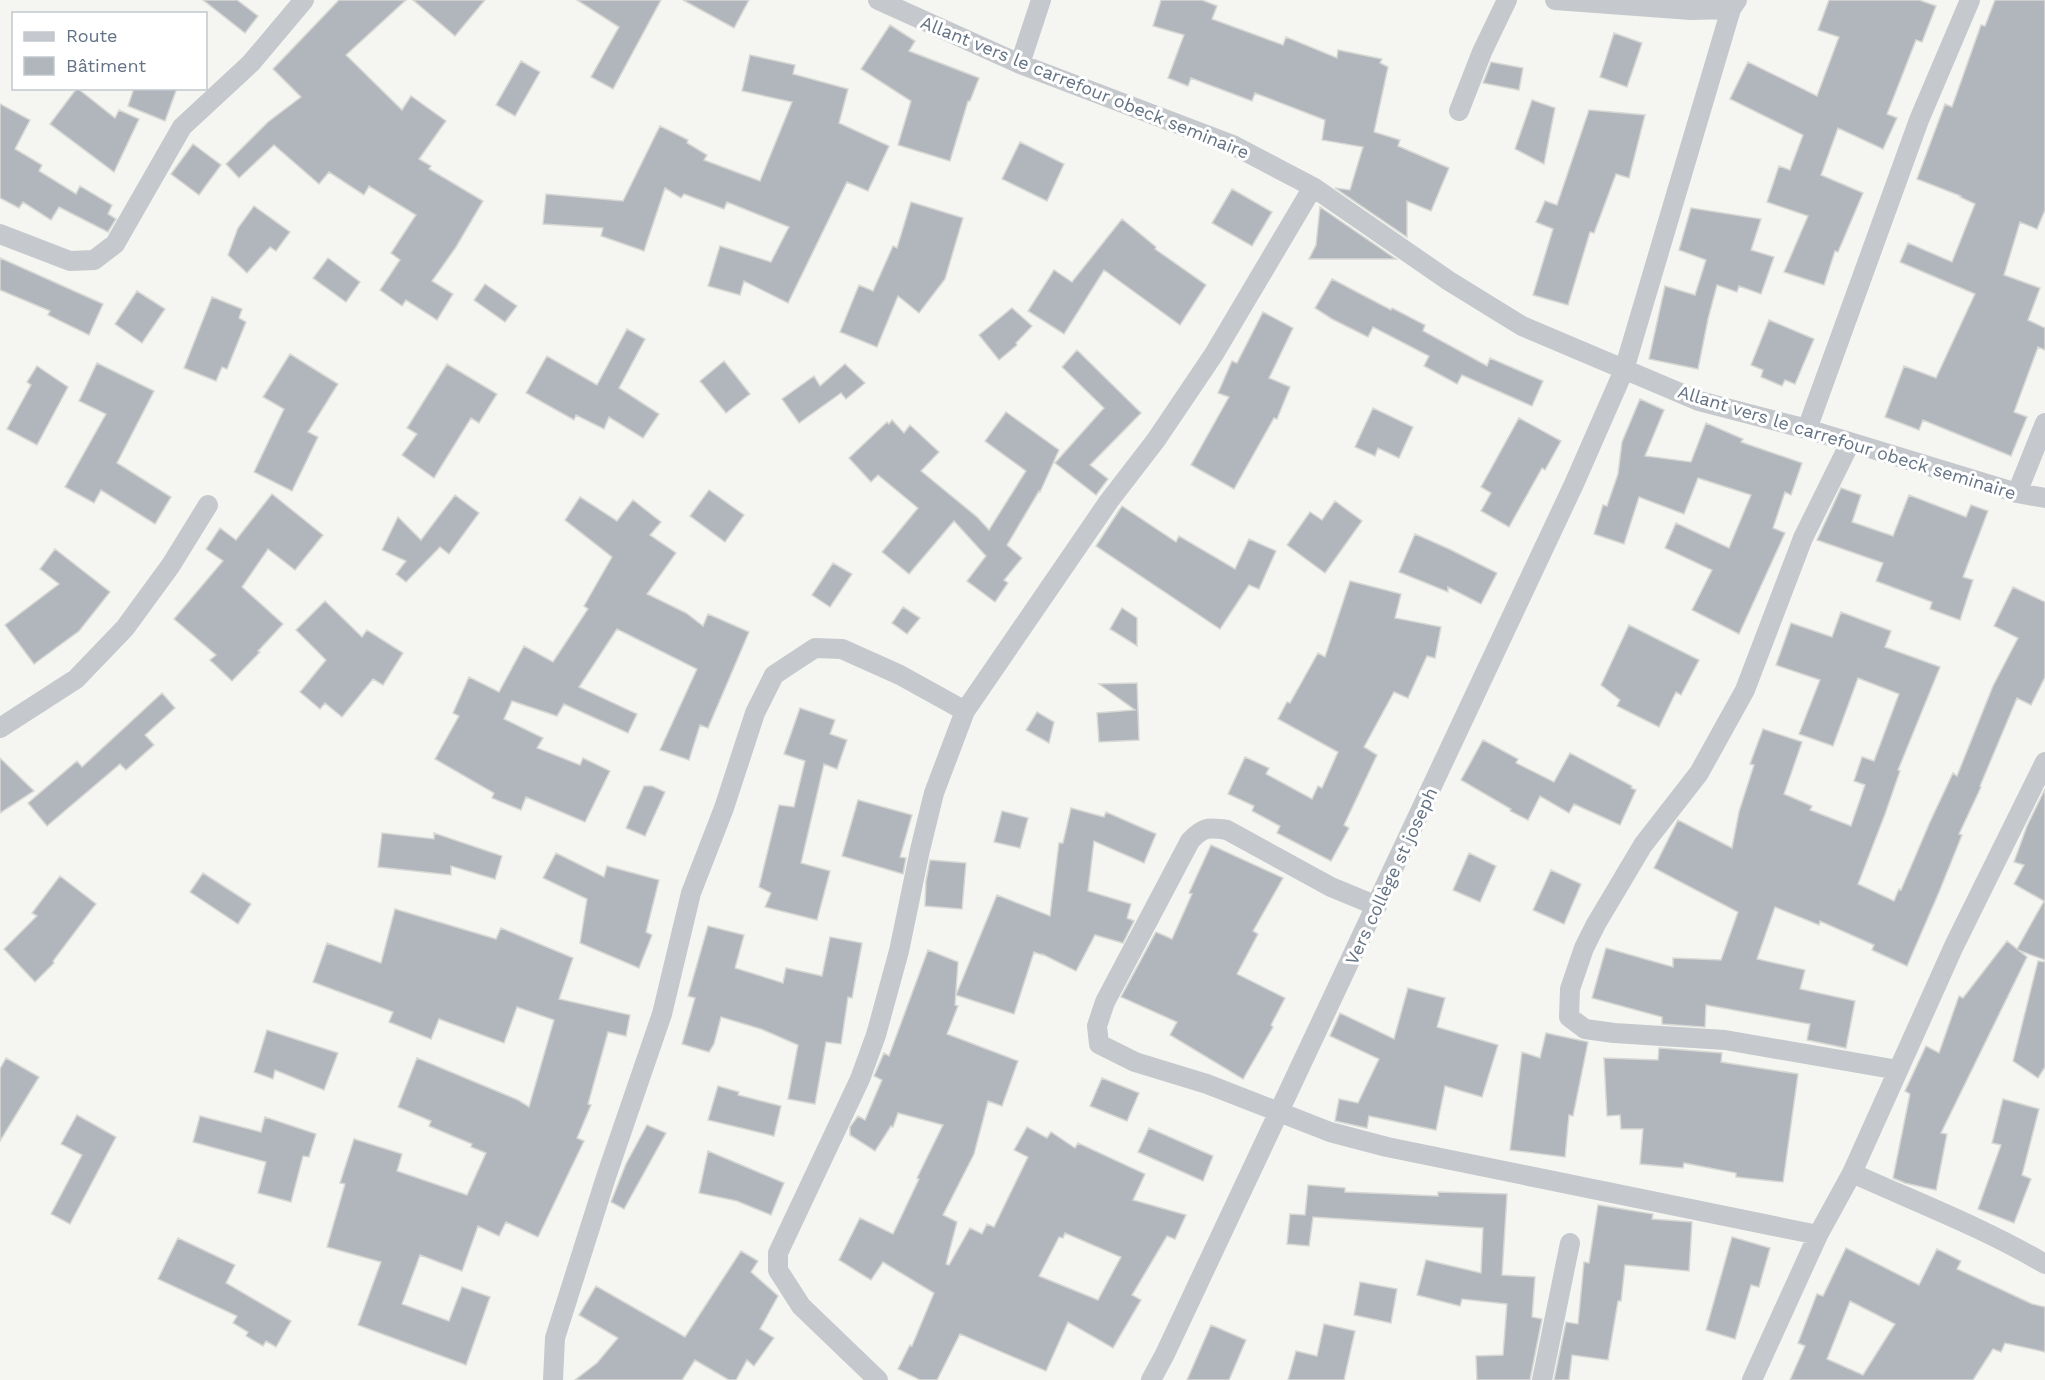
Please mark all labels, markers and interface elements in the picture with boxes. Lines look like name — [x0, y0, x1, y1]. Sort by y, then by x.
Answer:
street label: Allant vers le carrefour obeck seminaire — [918, 11, 1252, 163]
legend — [12, 12, 207, 90]
text: Route — [66, 25, 118, 46]
text: Bâtiment — [66, 55, 146, 76]
street label: Allant vers le carrefour obeck seminaire — [1675, 380, 2019, 504]
street label: Vers collège st joseph — [1341, 784, 1441, 968]

